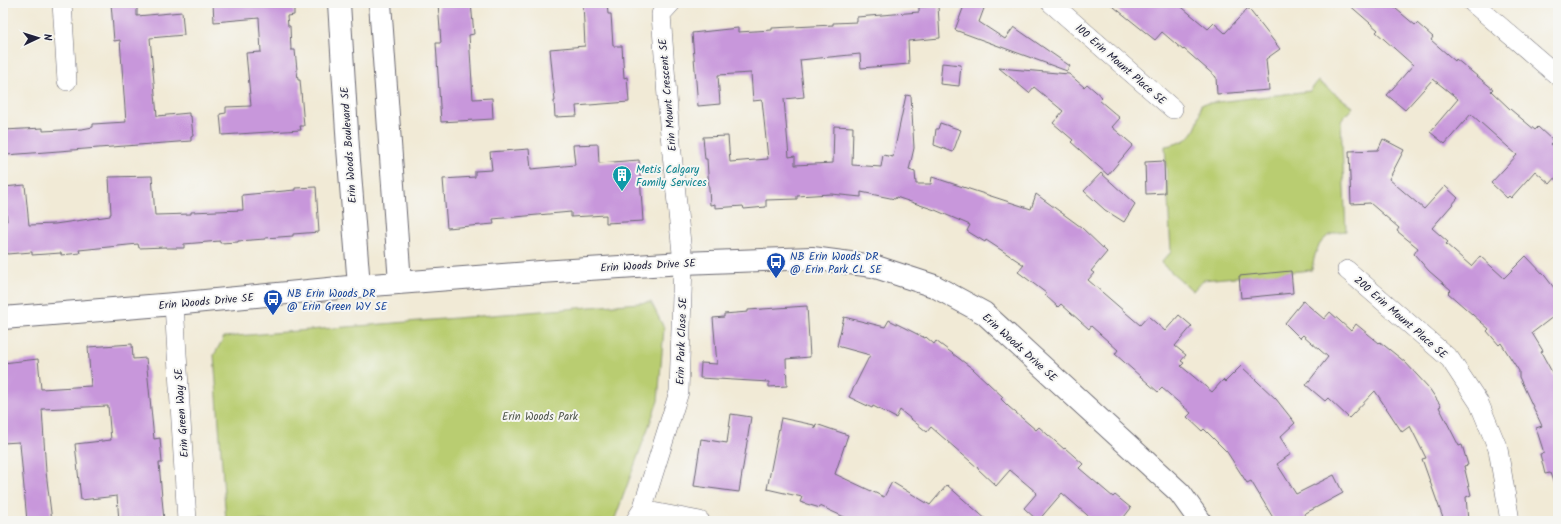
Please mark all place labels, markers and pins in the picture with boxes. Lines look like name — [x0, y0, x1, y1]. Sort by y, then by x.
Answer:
place label: Metis Calgary Family Services — [636, 161, 707, 192]
building icon: Metis Calgary Family Services — [611, 164, 633, 192]
place label: NB Erin Woods DR @ Erin Park CL SE — [790, 248, 882, 279]
bus stop icon: NB Erin Woods DR @ Erin Park CL SE — [765, 251, 787, 279]
place label: NB Erin Woods DR @ Erin Green WY SE — [287, 285, 388, 316]
bus stop icon: NB Erin Woods DR @ Erin Green WY SE — [262, 288, 284, 316]

